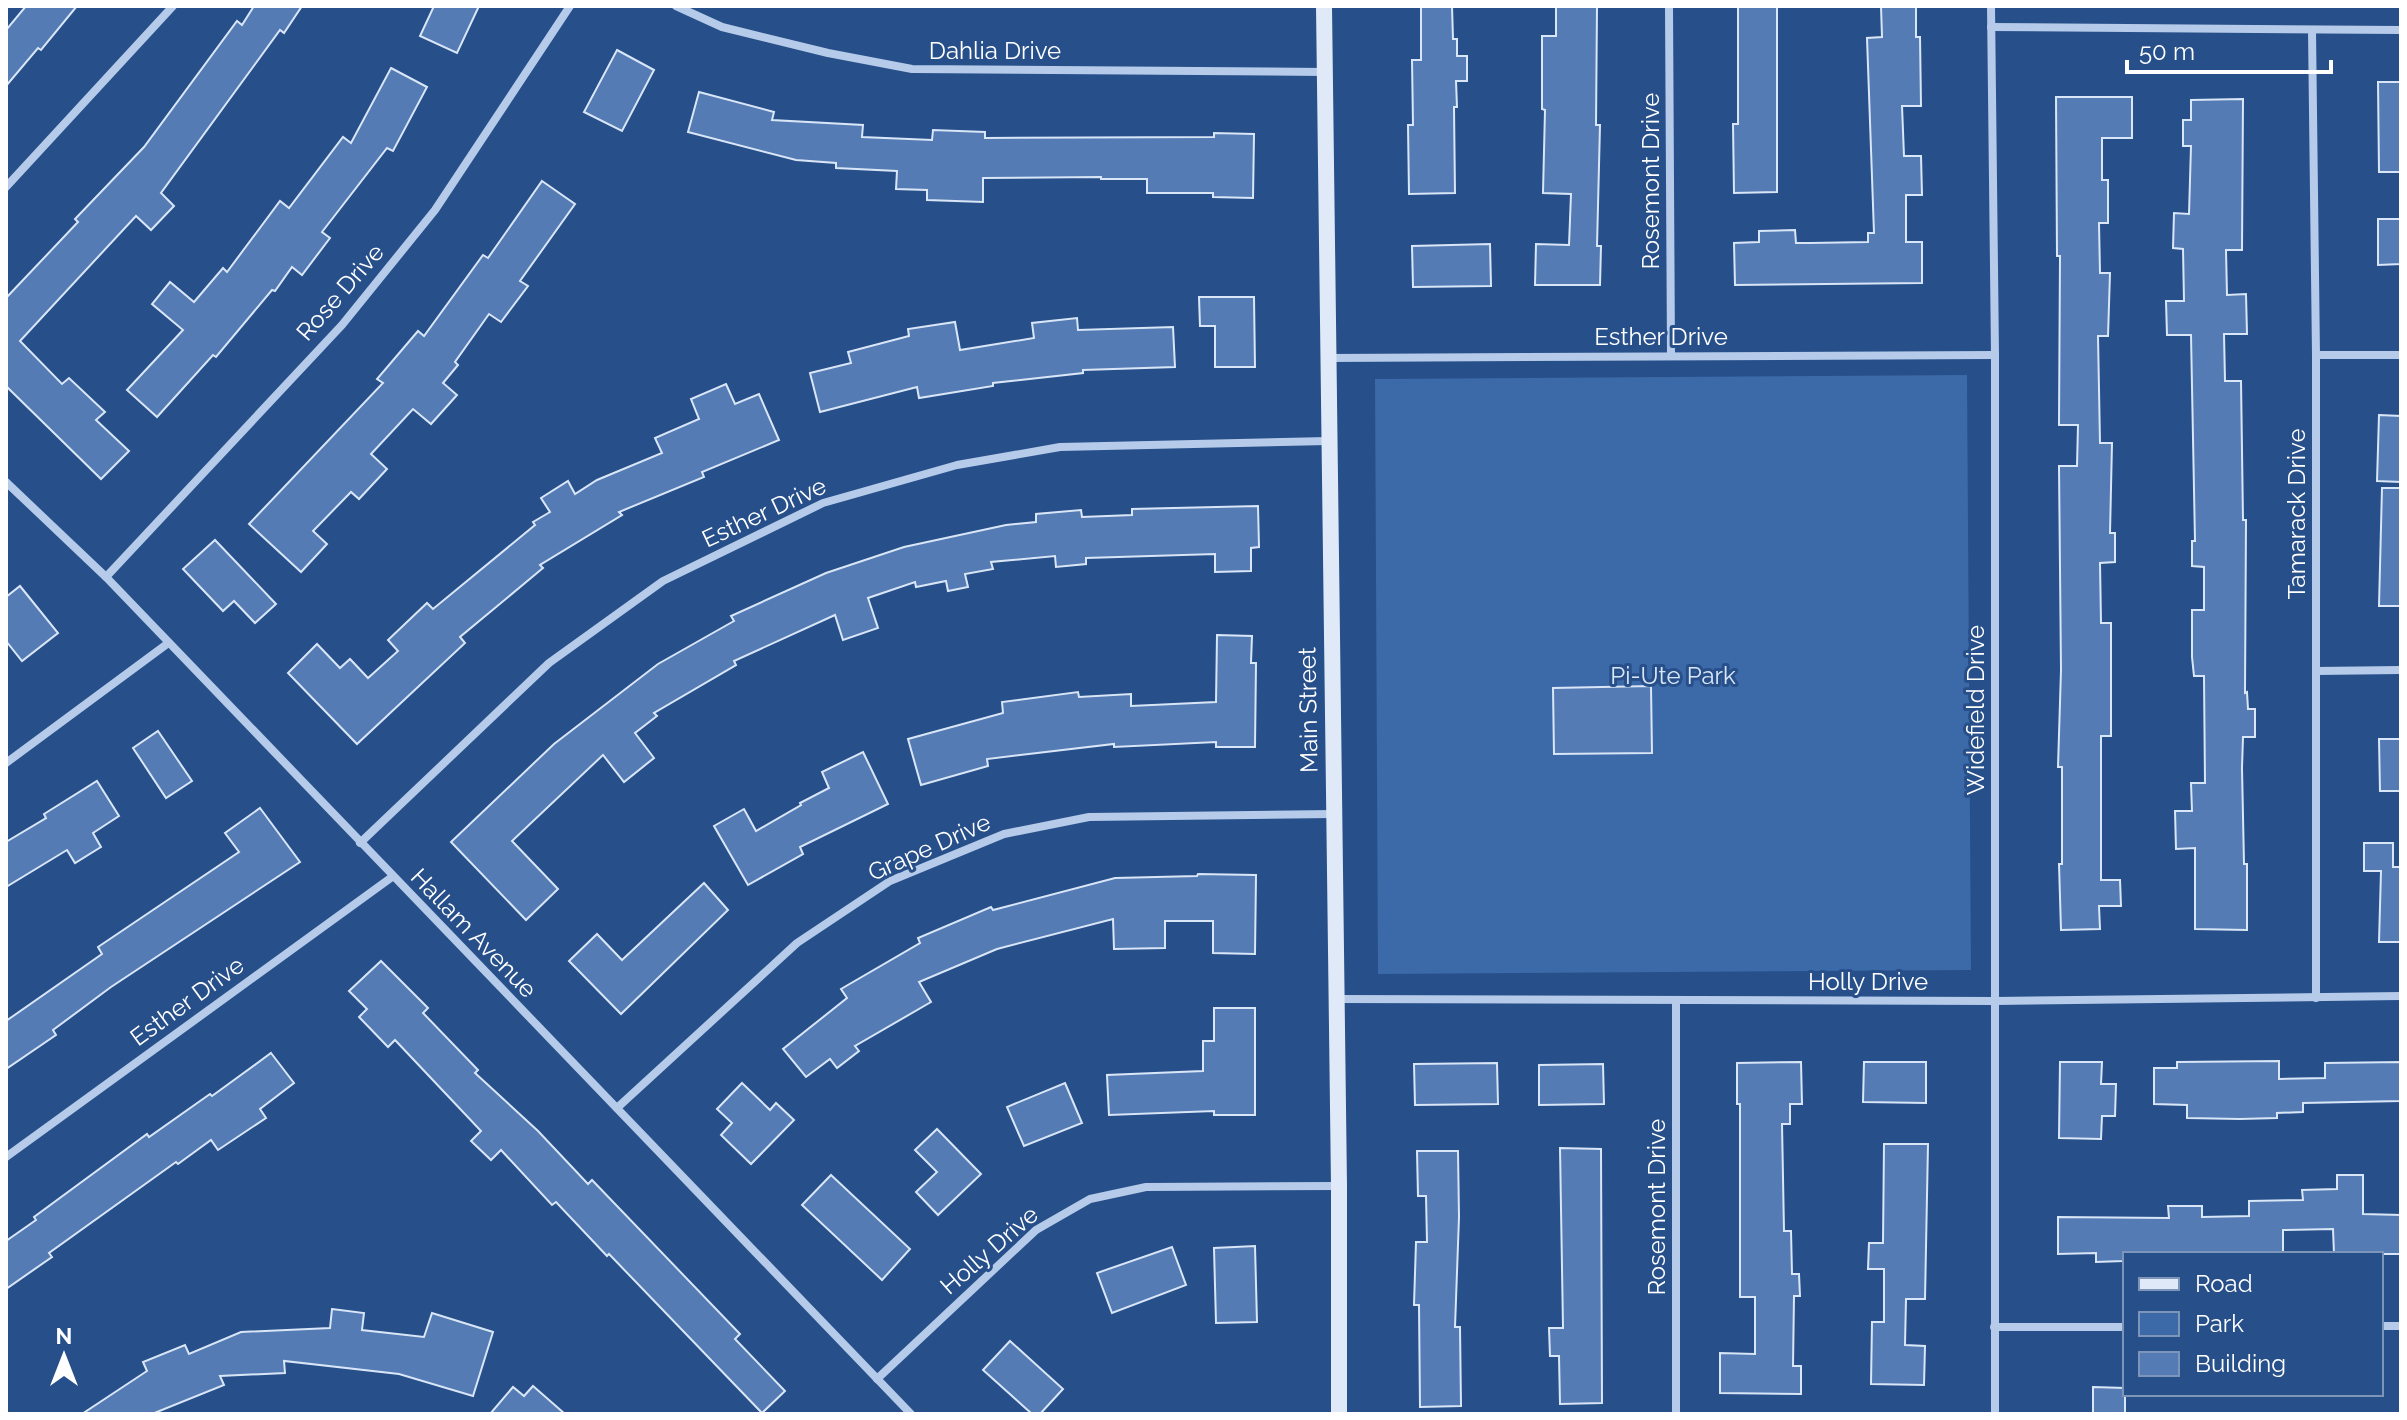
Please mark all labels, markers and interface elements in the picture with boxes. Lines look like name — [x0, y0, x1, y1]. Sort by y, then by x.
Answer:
scale bar — [2127, 24, 2331, 74]
street label: Dahlia Drive — [929, 36, 1061, 65]
text: 50 m — [2139, 37, 2195, 66]
street label: Rosemont Drive — [1636, 93, 1665, 269]
street label: Rose Drive — [290, 238, 390, 346]
street label: Esther Drive — [1594, 322, 1728, 351]
street label: Tamarack Drive — [2282, 428, 2311, 600]
street label: Esther Drive — [697, 471, 831, 553]
street label: Widefield Drive — [1961, 625, 1990, 795]
street label: Main Street — [1292, 647, 1324, 773]
park label: Pi-Ute Park — [1610, 661, 1736, 690]
street label: Grape Drive — [863, 807, 995, 887]
street label: Hallam Avenue — [405, 862, 543, 1004]
street label: Esther Drive — [124, 950, 250, 1052]
street label: Holly Drive — [1808, 967, 1928, 996]
street label: Rosemont Drive — [1642, 1119, 1671, 1295]
street label: Holly Drive — [934, 1200, 1044, 1300]
legend — [2123, 1252, 2383, 1396]
text: Road — [2195, 1269, 2253, 1298]
text: Park — [2195, 1309, 2244, 1338]
north arrow — [24, 1316, 104, 1396]
text: N — [56, 1323, 72, 1349]
text: Building — [2195, 1349, 2286, 1378]

